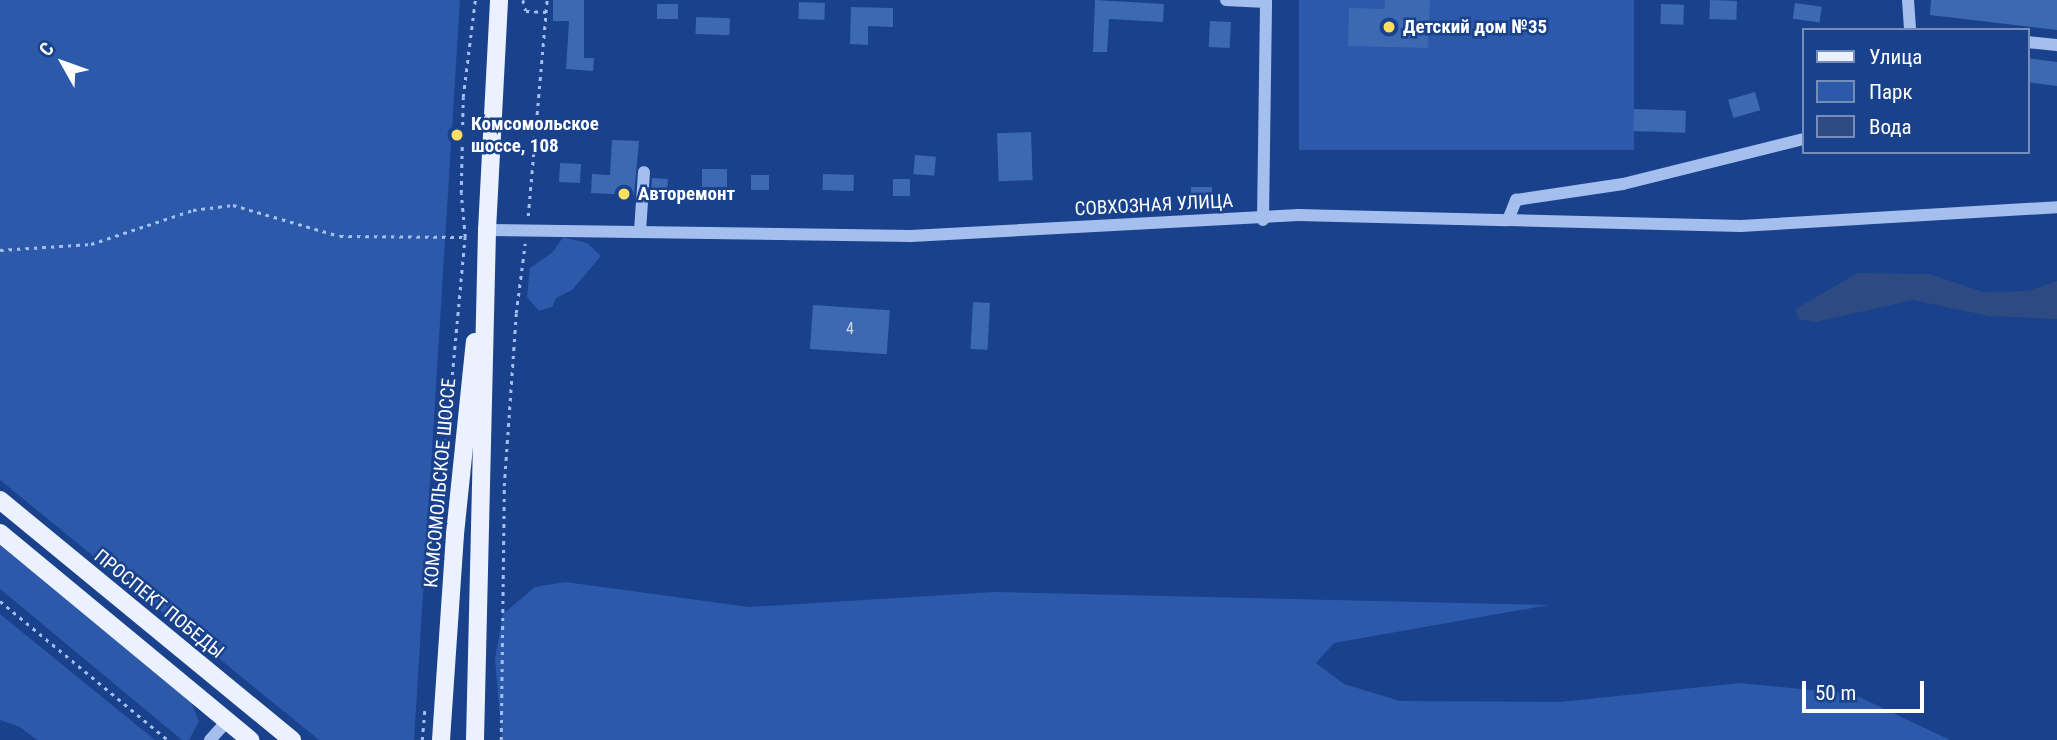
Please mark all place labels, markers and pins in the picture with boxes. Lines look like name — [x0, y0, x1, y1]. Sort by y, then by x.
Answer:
place label: Детский дом №35 — [1403, 16, 1547, 38]
marker: Детский дом №35 — [1381, 19, 1397, 35]
place label: Комсомольское шоссе, 108 — [471, 113, 599, 157]
marker: Комсомольское шоссе, 108 — [449, 127, 465, 143]
place label: Авторемонт — [638, 183, 735, 205]
marker: Авторемонт — [616, 186, 632, 202]

